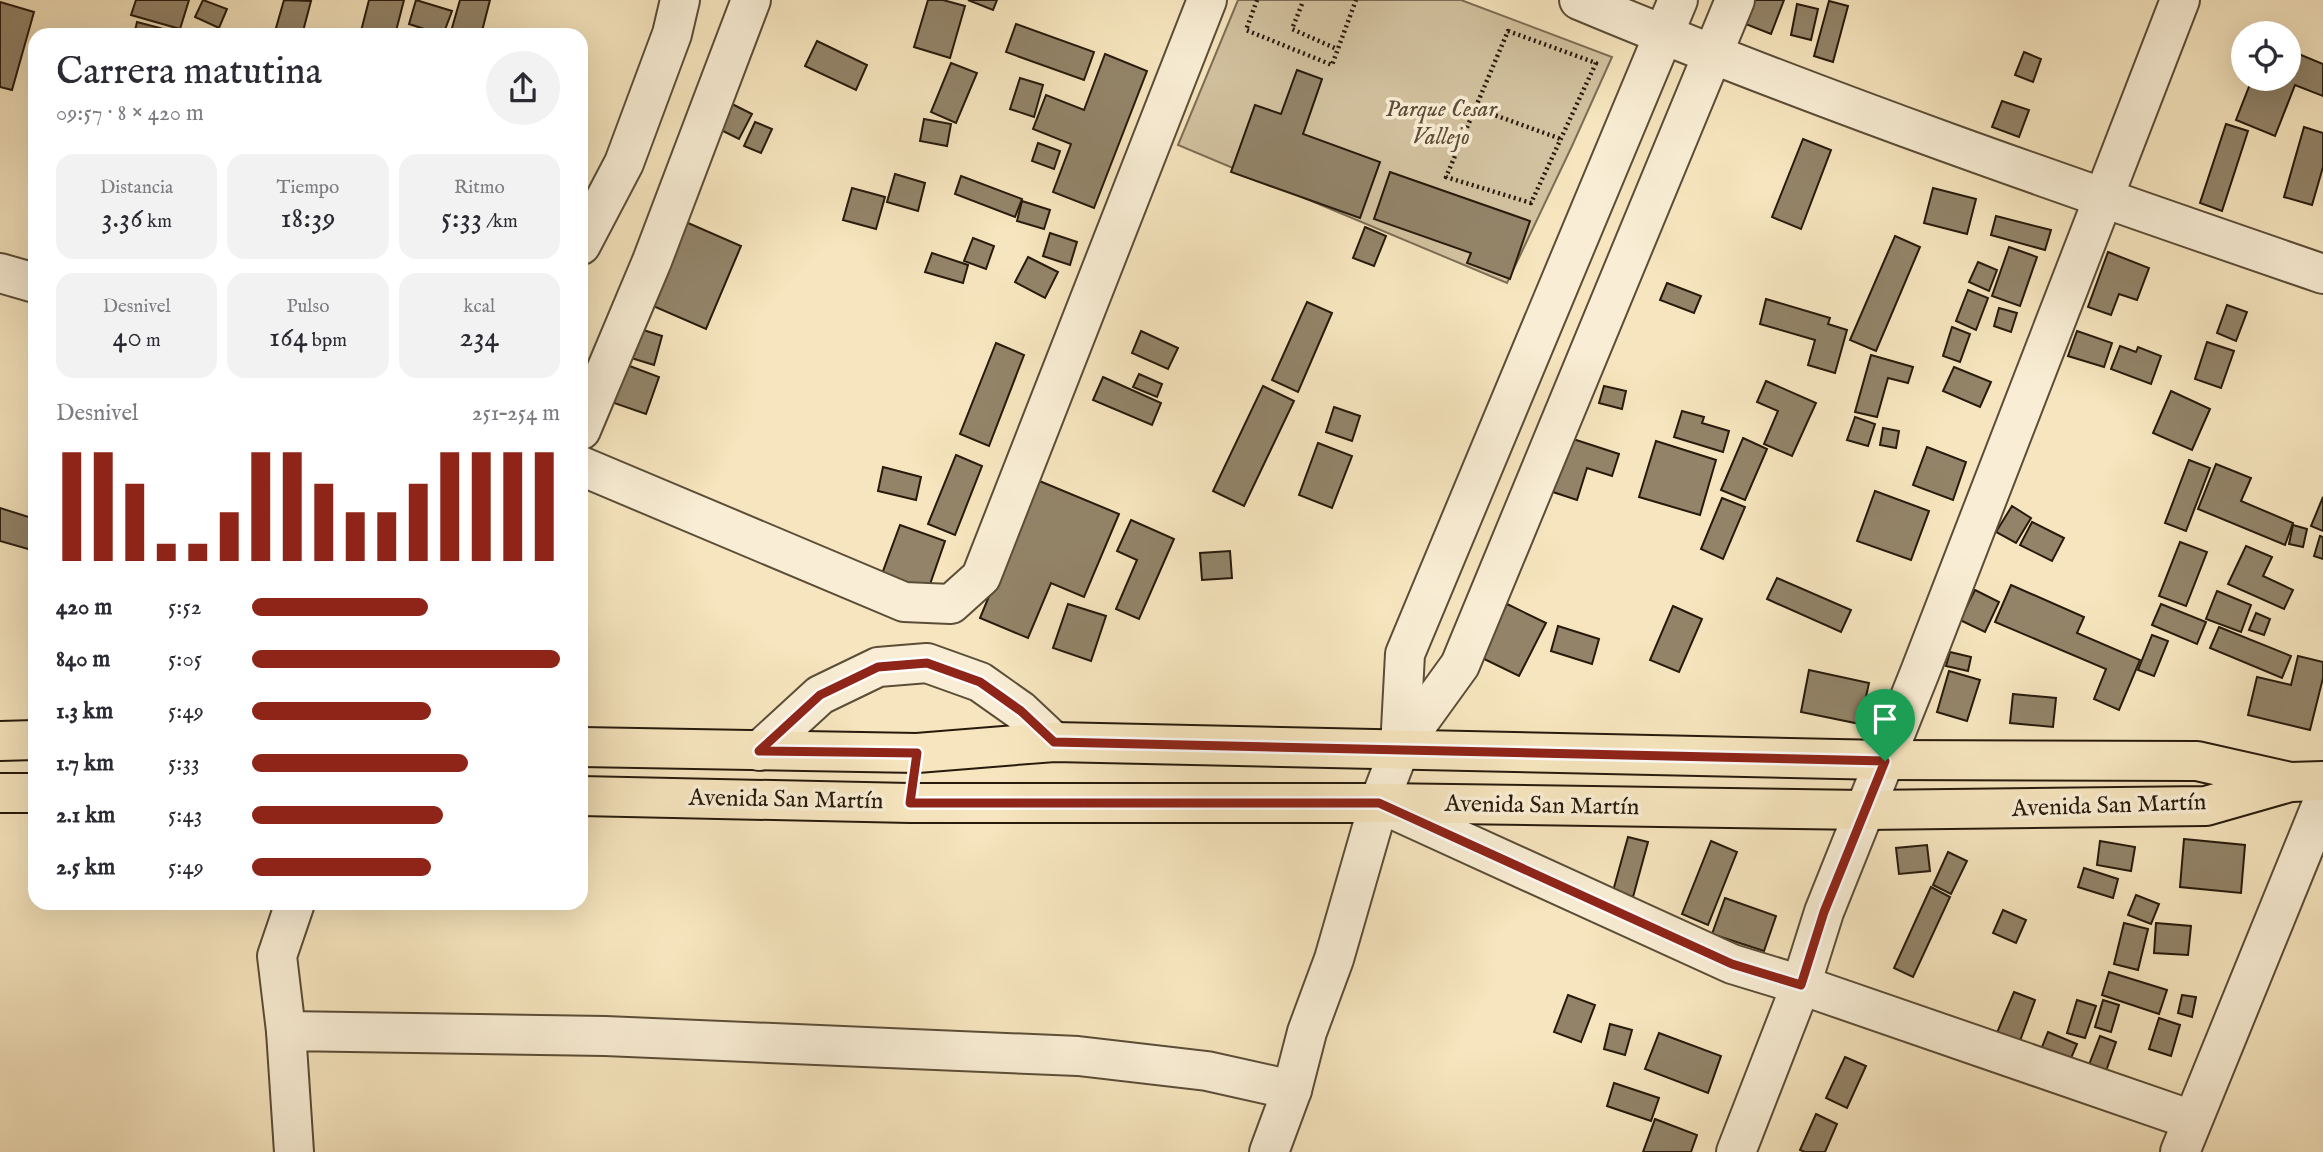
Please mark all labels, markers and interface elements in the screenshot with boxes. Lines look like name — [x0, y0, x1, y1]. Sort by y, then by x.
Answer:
map controls — [2231, 21, 2301, 91]
button: locate — [2231, 21, 2301, 91]
text: Carrera matutina — [56, 49, 322, 97]
button: share — [486, 51, 560, 125]
park label: Parque Cesar Vallejo — [1385, 94, 1498, 153]
text: 09:57 · 8 × 420 m — [56, 99, 204, 128]
text: Distancia — [100, 176, 173, 200]
text: Tiempo — [277, 176, 339, 200]
text: Ritmo — [454, 176, 505, 200]
text: 3.36 — [101, 200, 143, 238]
text: 18:39 — [280, 200, 336, 238]
text: 5:33 — [441, 200, 482, 238]
text: km — [143, 210, 172, 234]
text: /km — [482, 210, 518, 234]
text: Desnivel — [103, 295, 171, 319]
text: Pulso — [287, 295, 329, 319]
text: kcal — [463, 295, 495, 319]
text: 40 — [113, 319, 142, 357]
text: 164 — [269, 319, 308, 357]
text: 234 — [459, 319, 499, 357]
text: m — [142, 329, 161, 353]
text: bpm — [308, 329, 347, 353]
text: Desnivel — [56, 399, 138, 428]
text: 251–254 m — [472, 399, 560, 428]
text: 420 m — [56, 593, 112, 622]
text: 5:52 — [168, 593, 201, 622]
text: 840 m — [56, 645, 110, 674]
text: 5:05 — [168, 645, 202, 674]
pin — [1855, 689, 1915, 761]
text: 1.3 km — [56, 697, 113, 726]
text: 5:49 — [168, 697, 204, 726]
icon: arrive — [1866, 700, 1904, 738]
text: 1.7 km — [56, 749, 114, 778]
text: 5:33 — [168, 749, 200, 778]
street label: Avenida San Martín — [687, 783, 884, 817]
street label: Avenida San Martín — [2010, 787, 2207, 825]
street label: Avenida San Martín — [1443, 789, 1640, 823]
text: 2.1 km — [56, 801, 115, 830]
text: 5:43 — [168, 801, 202, 830]
text: 2.5 km — [56, 853, 115, 882]
text: 5:49 — [168, 853, 204, 882]

